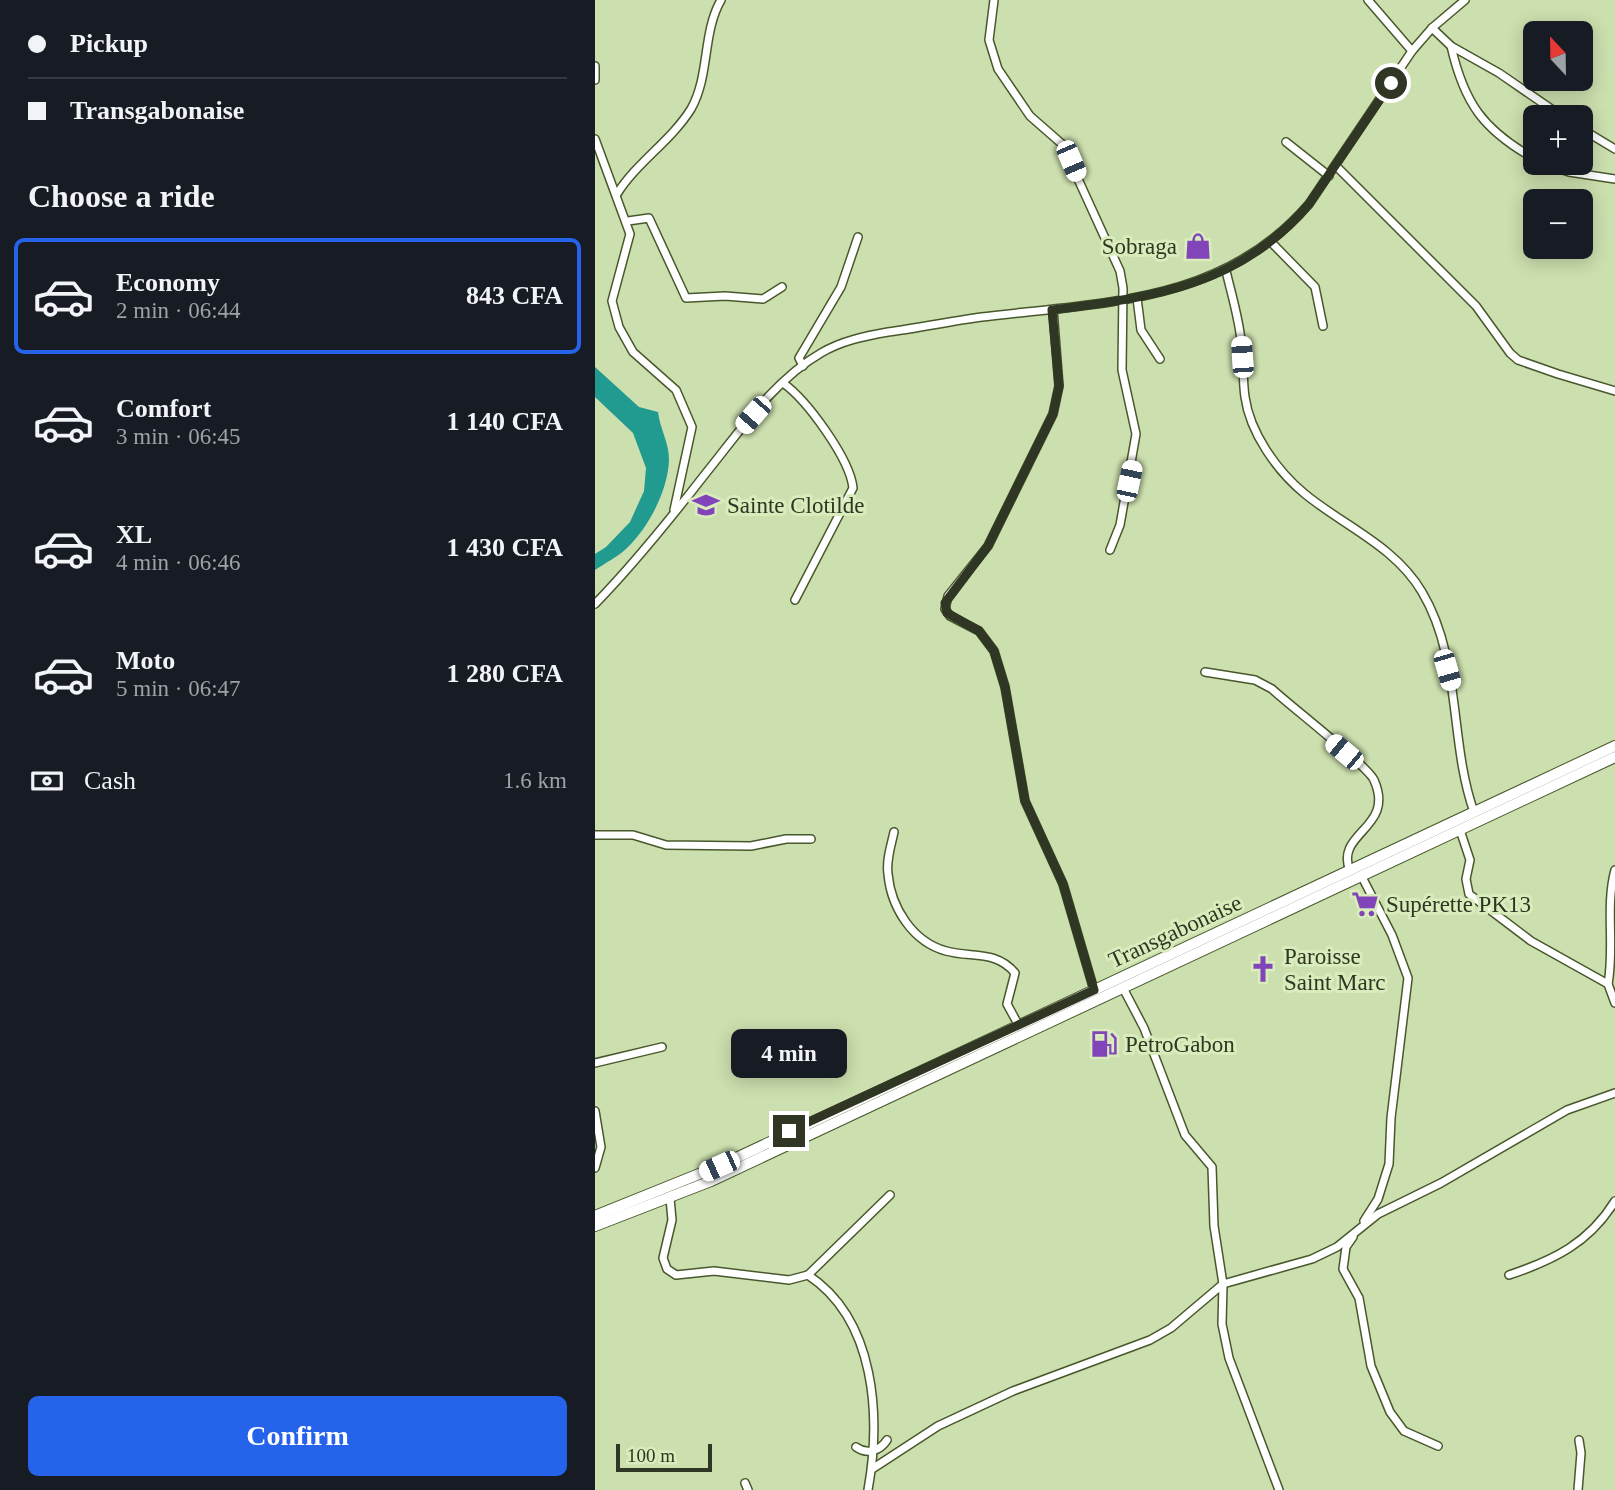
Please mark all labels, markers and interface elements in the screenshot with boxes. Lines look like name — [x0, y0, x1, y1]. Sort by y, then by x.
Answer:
north arrow — [1523, 21, 1593, 91]
map controls — [1523, 21, 1593, 259]
text: Pickup — [70, 29, 148, 58]
route start — [1375, 67, 1407, 99]
text: Transgabonaise — [70, 96, 244, 125]
button: + — [1523, 105, 1593, 175]
car — [1054, 138, 1089, 184]
text: Choose a ride — [28, 178, 215, 214]
button: − — [1523, 189, 1593, 259]
shop icon: Sobraga — [1183, 231, 1213, 261]
place label: Sobraga — [1102, 234, 1177, 259]
icon: car — [32, 265, 95, 328]
text: Economy — [116, 268, 220, 297]
text: 843 CFA — [466, 281, 563, 310]
text: 2 min · 06:44 — [116, 298, 241, 323]
car — [1231, 335, 1254, 379]
icon: car — [32, 391, 95, 454]
car — [732, 392, 775, 438]
text: Comfort — [116, 394, 211, 423]
text: 1 140 CFA — [446, 407, 563, 436]
text: 3 min · 06:45 — [116, 424, 241, 449]
car — [1115, 458, 1144, 504]
school or university icon: Sainte Clotilde — [691, 490, 721, 520]
place label: Sainte Clotilde — [727, 493, 864, 518]
icon: car — [32, 517, 95, 580]
text: XL — [116, 520, 152, 549]
text: 1 430 CFA — [446, 533, 563, 562]
text: 4 min · 06:46 — [116, 550, 241, 575]
icon: car — [32, 643, 95, 706]
text: Moto — [116, 646, 175, 675]
car — [1432, 647, 1463, 693]
text: 1 280 CFA — [446, 659, 563, 688]
text: 5 min · 06:47 — [116, 676, 241, 701]
car — [1322, 730, 1367, 774]
icon: cash — [28, 762, 66, 800]
text: Cash — [84, 766, 136, 795]
text: 1.6 km — [503, 768, 567, 793]
supermarket icon: Supérette PK13 — [1350, 889, 1380, 919]
street label: Transgabonaise — [1105, 890, 1246, 973]
place label: Supérette PK13 — [1386, 892, 1531, 917]
place label: Paroisse Saint Marc — [1284, 944, 1386, 995]
church icon: Paroisse Saint Marc — [1248, 954, 1278, 984]
fuel station icon: PetroGabon — [1089, 1029, 1119, 1059]
callout: 4 min — [731, 1030, 847, 1078]
place label: PetroGabon — [1125, 1032, 1235, 1057]
text: 4 min — [761, 1041, 817, 1066]
route end — [773, 1115, 805, 1147]
car — [696, 1148, 743, 1184]
button: Confirm — [28, 1396, 567, 1476]
scale bar — [616, 1441, 712, 1473]
text: 100 m — [627, 1445, 675, 1466]

